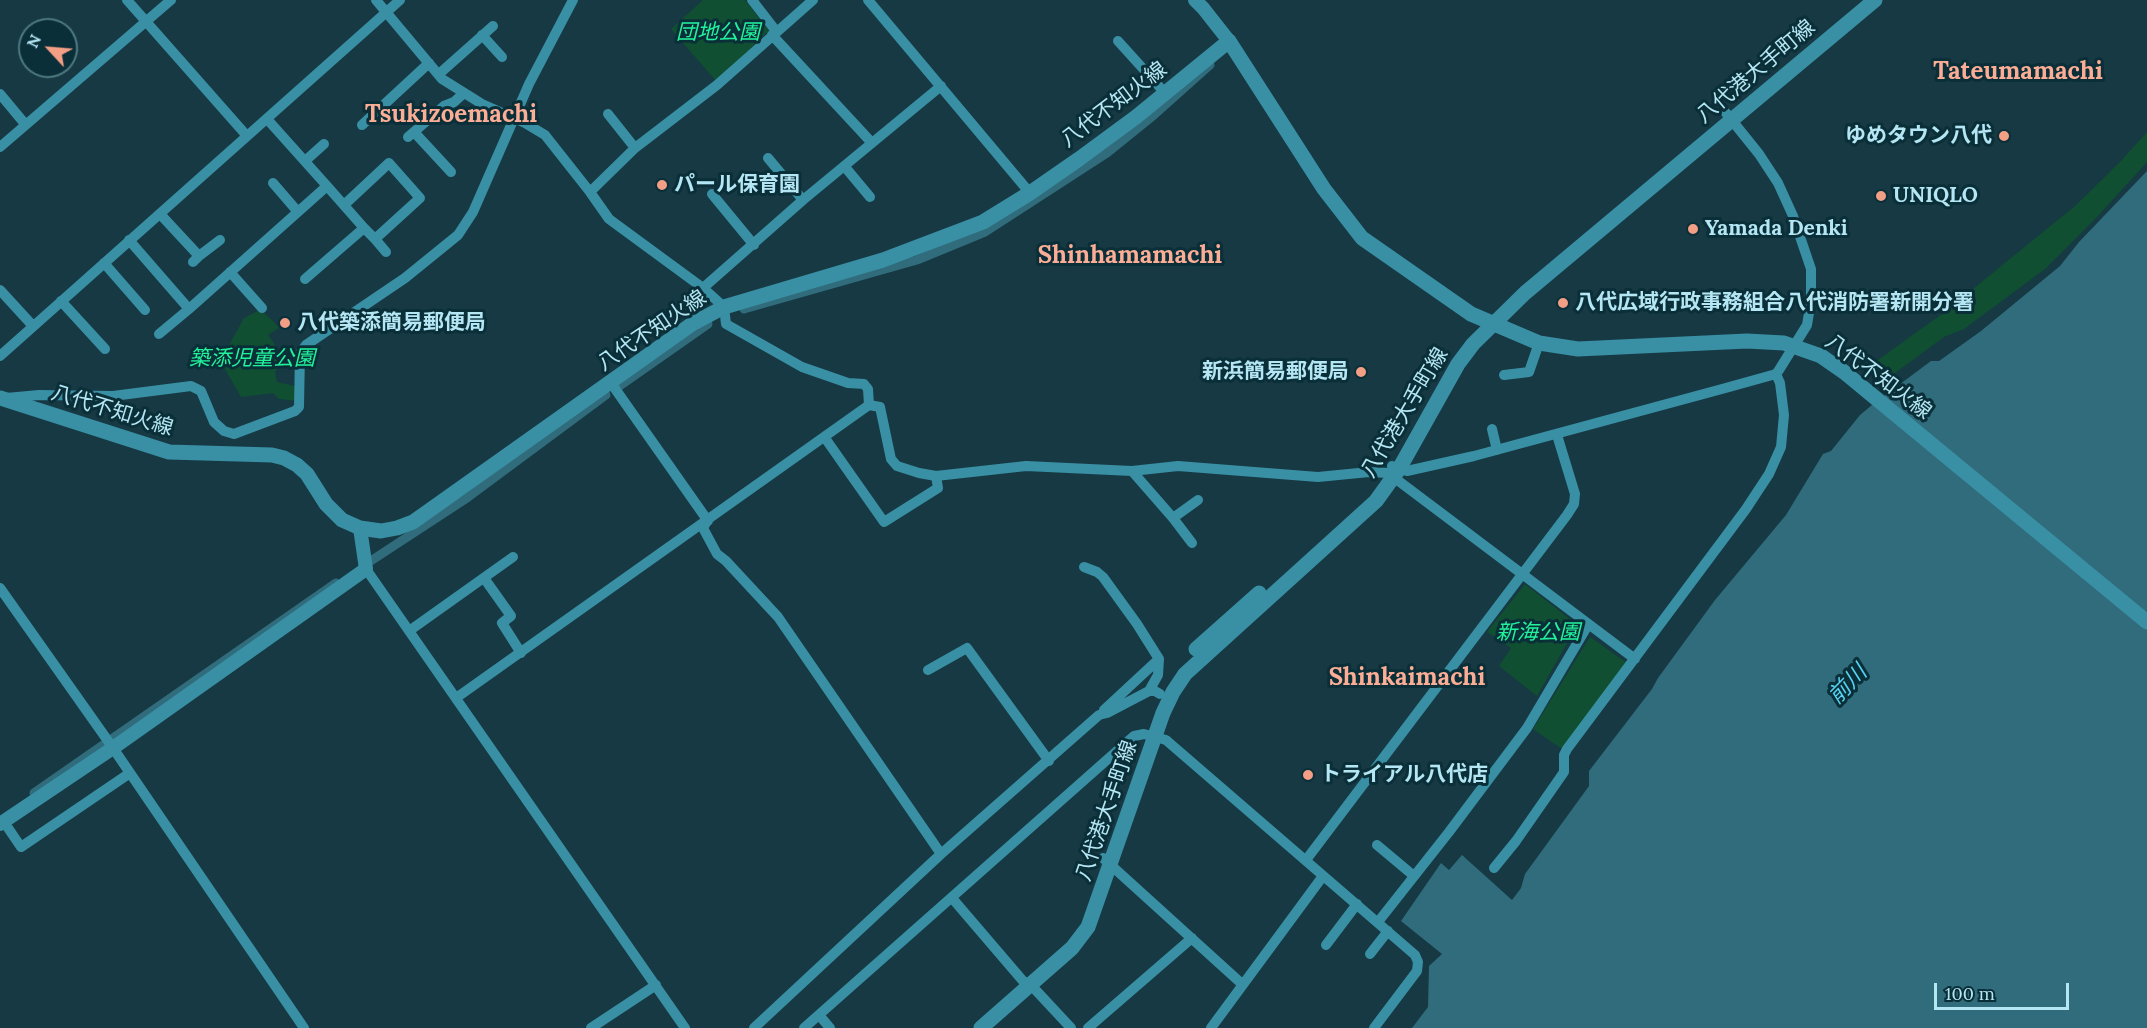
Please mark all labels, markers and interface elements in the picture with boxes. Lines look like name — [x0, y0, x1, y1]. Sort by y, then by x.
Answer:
street label: 八代港大手町線 — [1692, 15, 1820, 129]
north arrow — [18, 18, 78, 78]
park label: 団地公園 — [676, 20, 760, 46]
text: N — [22, 31, 45, 51]
street label: 八代不知火線 — [1056, 57, 1172, 153]
district label: Tateumamachi — [1933, 58, 2103, 86]
district label: Tsukizoemachi — [365, 101, 537, 129]
place label: ゆめタウン八代 — [1845, 123, 1992, 149]
marker: ゆめタウン八代 — [1997, 129, 2011, 143]
place label: パール保育園 — [674, 172, 800, 198]
marker: パール保育園 — [655, 178, 669, 192]
place label: UNIQLO — [1893, 183, 1978, 209]
marker: UNIQLO — [1874, 189, 1888, 203]
place label: Yamada Denki — [1705, 216, 1848, 242]
marker: Yamada Denki — [1686, 222, 1700, 236]
district label: Shinhamamachi — [1038, 242, 1222, 270]
street label: 八代不知火線 — [593, 285, 711, 377]
place label: 八代広域行政事務組合八代消防署新開分署 — [1575, 290, 1974, 316]
marker: 八代広域行政事務組合八代消防署新開分署 — [1556, 296, 1570, 310]
place label: 八代築添簡易郵便局 — [297, 310, 486, 336]
marker: 八代築添簡易郵便局 — [278, 316, 292, 330]
street label: 八代不知火線 — [1820, 329, 1936, 425]
street label: 八代港大手町線 — [1356, 344, 1454, 482]
park label: 築添児童公園 — [189, 346, 315, 372]
place label: 新浜簡易郵便局 — [1202, 359, 1349, 385]
marker: 新浜簡易郵便局 — [1354, 365, 1368, 379]
street label: 八代不知火線 — [48, 381, 176, 441]
park label: 新海公園 — [1496, 620, 1580, 646]
water label: 前川 — [1823, 660, 1873, 710]
district label: Shinkaimachi — [1329, 664, 1485, 692]
street label: 八代港大手町線 — [1071, 737, 1143, 885]
place label: トライアル八代店 — [1320, 762, 1488, 788]
marker: トライアル八代店 — [1301, 768, 1315, 782]
scale bar — [1937, 971, 2072, 1009]
text: 100 m — [1945, 982, 1995, 1005]

